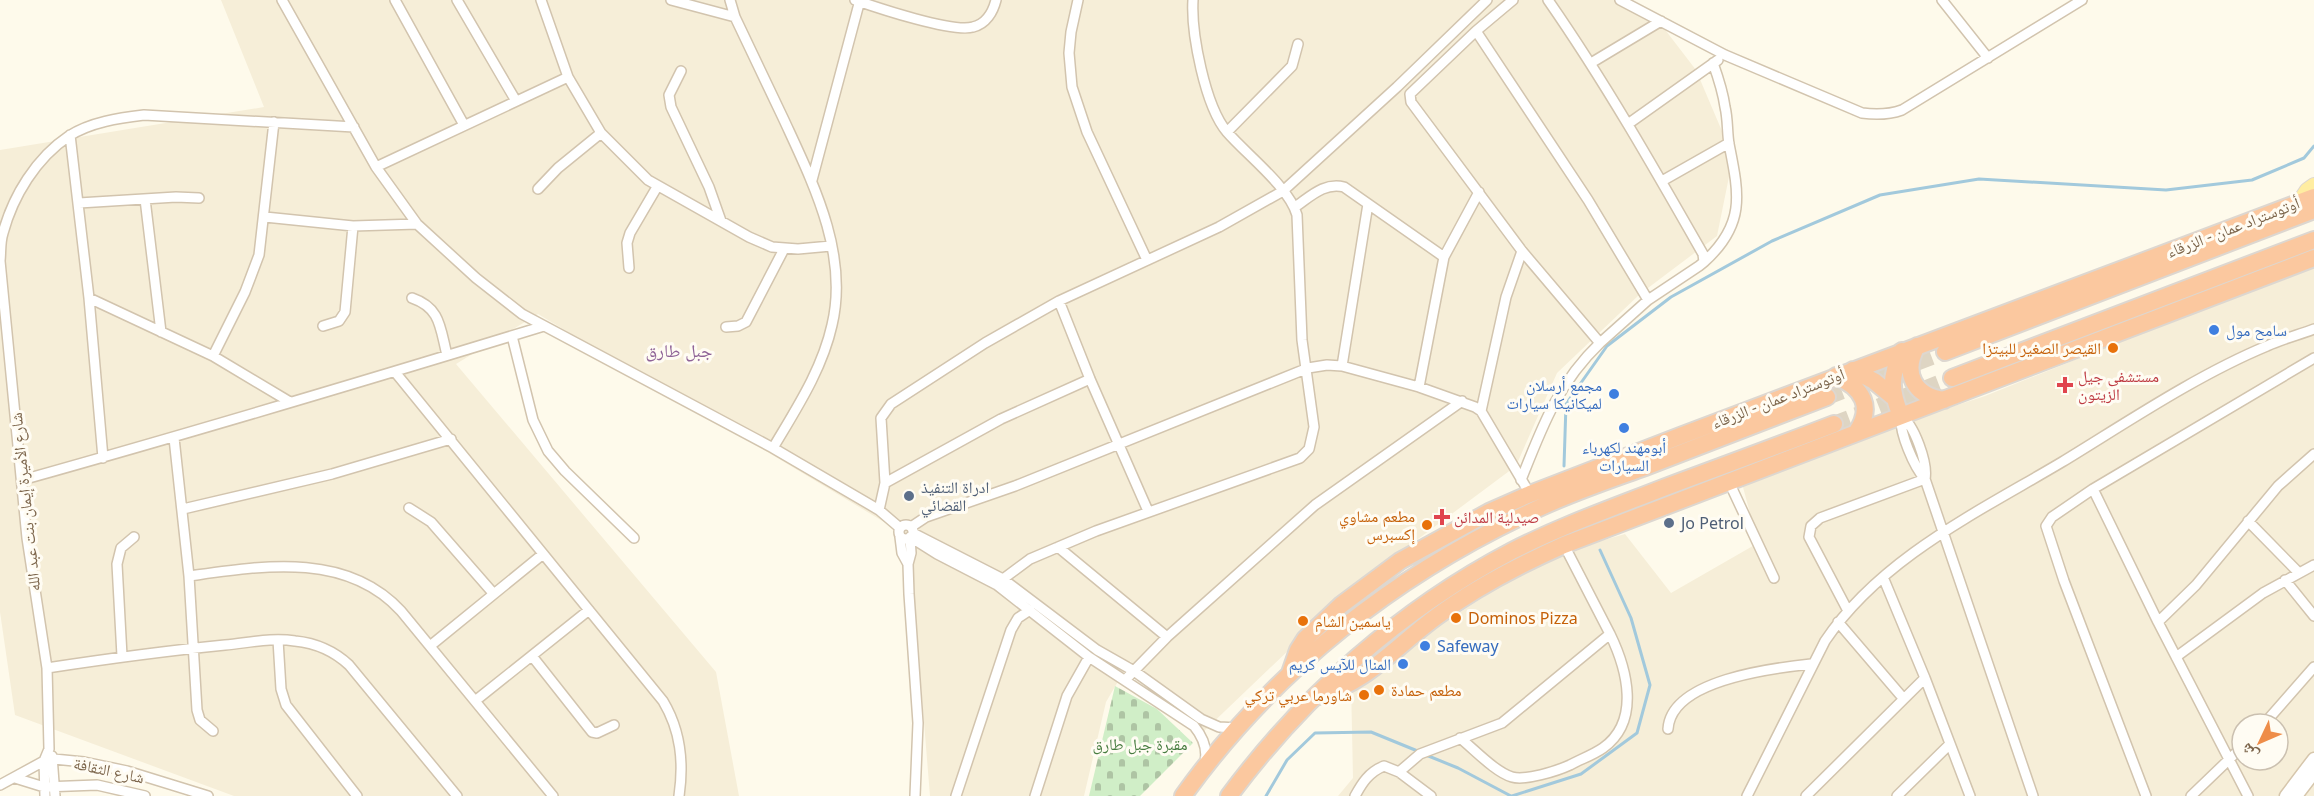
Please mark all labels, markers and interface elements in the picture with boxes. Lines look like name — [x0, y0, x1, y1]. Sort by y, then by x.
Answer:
street label: أوتوستراد عمان - الزرقاء — [2163, 191, 2303, 263]
place label: سامح مول — [2226, 319, 2287, 341]
marker: سامح مول — [2207, 323, 2221, 337]
place label: القيصر الصغير للبيتزا — [1982, 337, 2101, 359]
district label: جبل طارق — [645, 338, 713, 362]
marker: القيصر الصغير للبيتزا — [2106, 341, 2120, 355]
street label: أوتوستراد عمان - الزرقاء — [1708, 362, 1848, 434]
place label: مستشفى جيل الزيتون — [2078, 365, 2159, 405]
place label: مجمع أرسلان لميكانيكا سيارات — [1506, 374, 1602, 414]
marker: مستشفى جيل الزيتون — [2056, 376, 2074, 394]
marker: مجمع أرسلان لميكانيكا سيارات — [1607, 387, 1621, 401]
street label: شارع الأميرة إيمان بنت عبد الله — [5, 412, 45, 592]
marker: أبومهند لكهرباء السيارات — [1617, 421, 1631, 435]
place label: أبومهند لكهرباء السيارات — [1582, 436, 1666, 476]
place label: ادراة التنفيذ القضائي — [921, 476, 989, 518]
marker: ادراة التنفيذ القضائي — [902, 489, 916, 503]
place label: مطعم مشاوي إكسبرس — [1339, 505, 1415, 545]
place label: صيدلية المدائن — [1454, 506, 1539, 528]
marker: صيدلية المدائن — [1435, 510, 1449, 524]
place label: Jo Petrol — [1679, 512, 1744, 534]
marker: Jo Petrol — [1662, 516, 1676, 530]
marker: مطعم مشاوي إكسبرس — [1420, 518, 1434, 532]
place label: Dominos Pizza — [1468, 607, 1578, 629]
place label: ياسمين الشام — [1315, 610, 1391, 632]
marker: Dominos Pizza — [1449, 611, 1463, 625]
marker: ياسمين الشام — [1296, 614, 1310, 628]
place label: Safeway — [1437, 635, 1500, 657]
marker: Safeway — [1418, 639, 1432, 653]
place label: المنال للآيس كريم — [1289, 653, 1391, 675]
marker: المنال للآيس كريم — [1396, 657, 1410, 671]
place label: مطعم حمادة — [1391, 679, 1462, 701]
marker: مطعم حمادة — [1372, 683, 1386, 697]
place label: شاورما عربي تركي — [1245, 684, 1352, 708]
marker: شاورما عربي تركي — [1357, 688, 1371, 702]
north arrow — [2230, 712, 2290, 772]
park label: مقبرة جبل طارق — [1093, 733, 1187, 755]
text: ش — [2235, 739, 2263, 766]
street label: شارع الثقافة — [72, 752, 146, 788]

